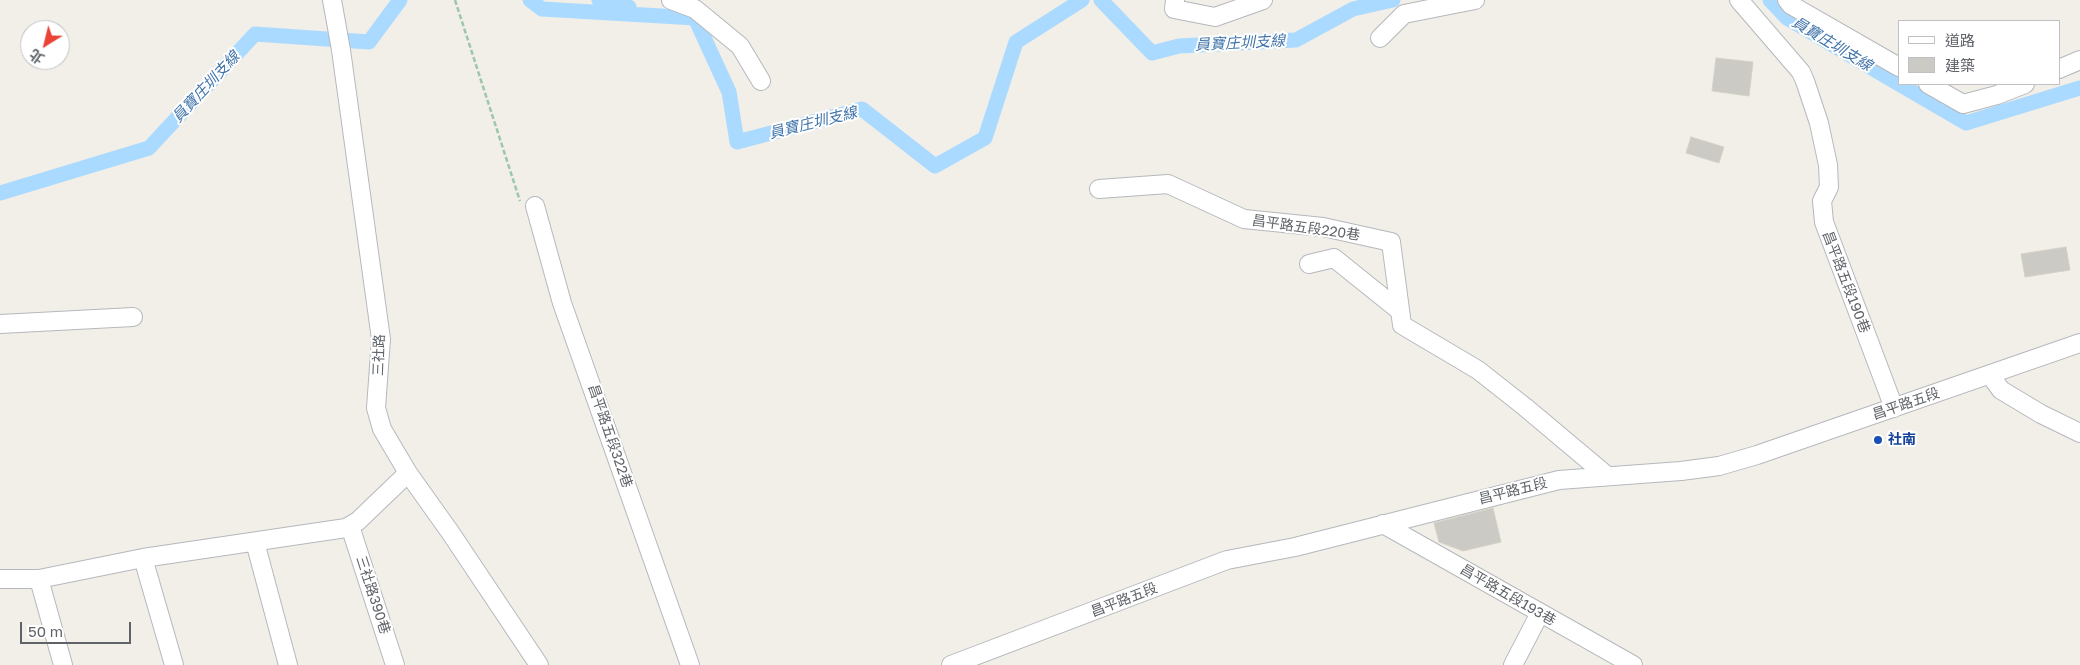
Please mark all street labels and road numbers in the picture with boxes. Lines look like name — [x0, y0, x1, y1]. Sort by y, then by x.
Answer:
street label: 昌平路五段220巷 — [1251, 212, 1361, 244]
street label: 昌平路五段190巷 — [1819, 229, 1873, 335]
street label: 三社路 — [370, 334, 388, 376]
street label: 昌平路五段322巷 — [584, 382, 636, 490]
street label: 昌平路五段 — [1870, 385, 1942, 423]
street label: 昌平路五段 — [1477, 474, 1549, 508]
street label: 三社路390巷 — [352, 554, 394, 636]
street label: 昌平路五段193巷 — [1457, 561, 1559, 629]
street label: 昌平路五段 — [1088, 580, 1160, 620]

